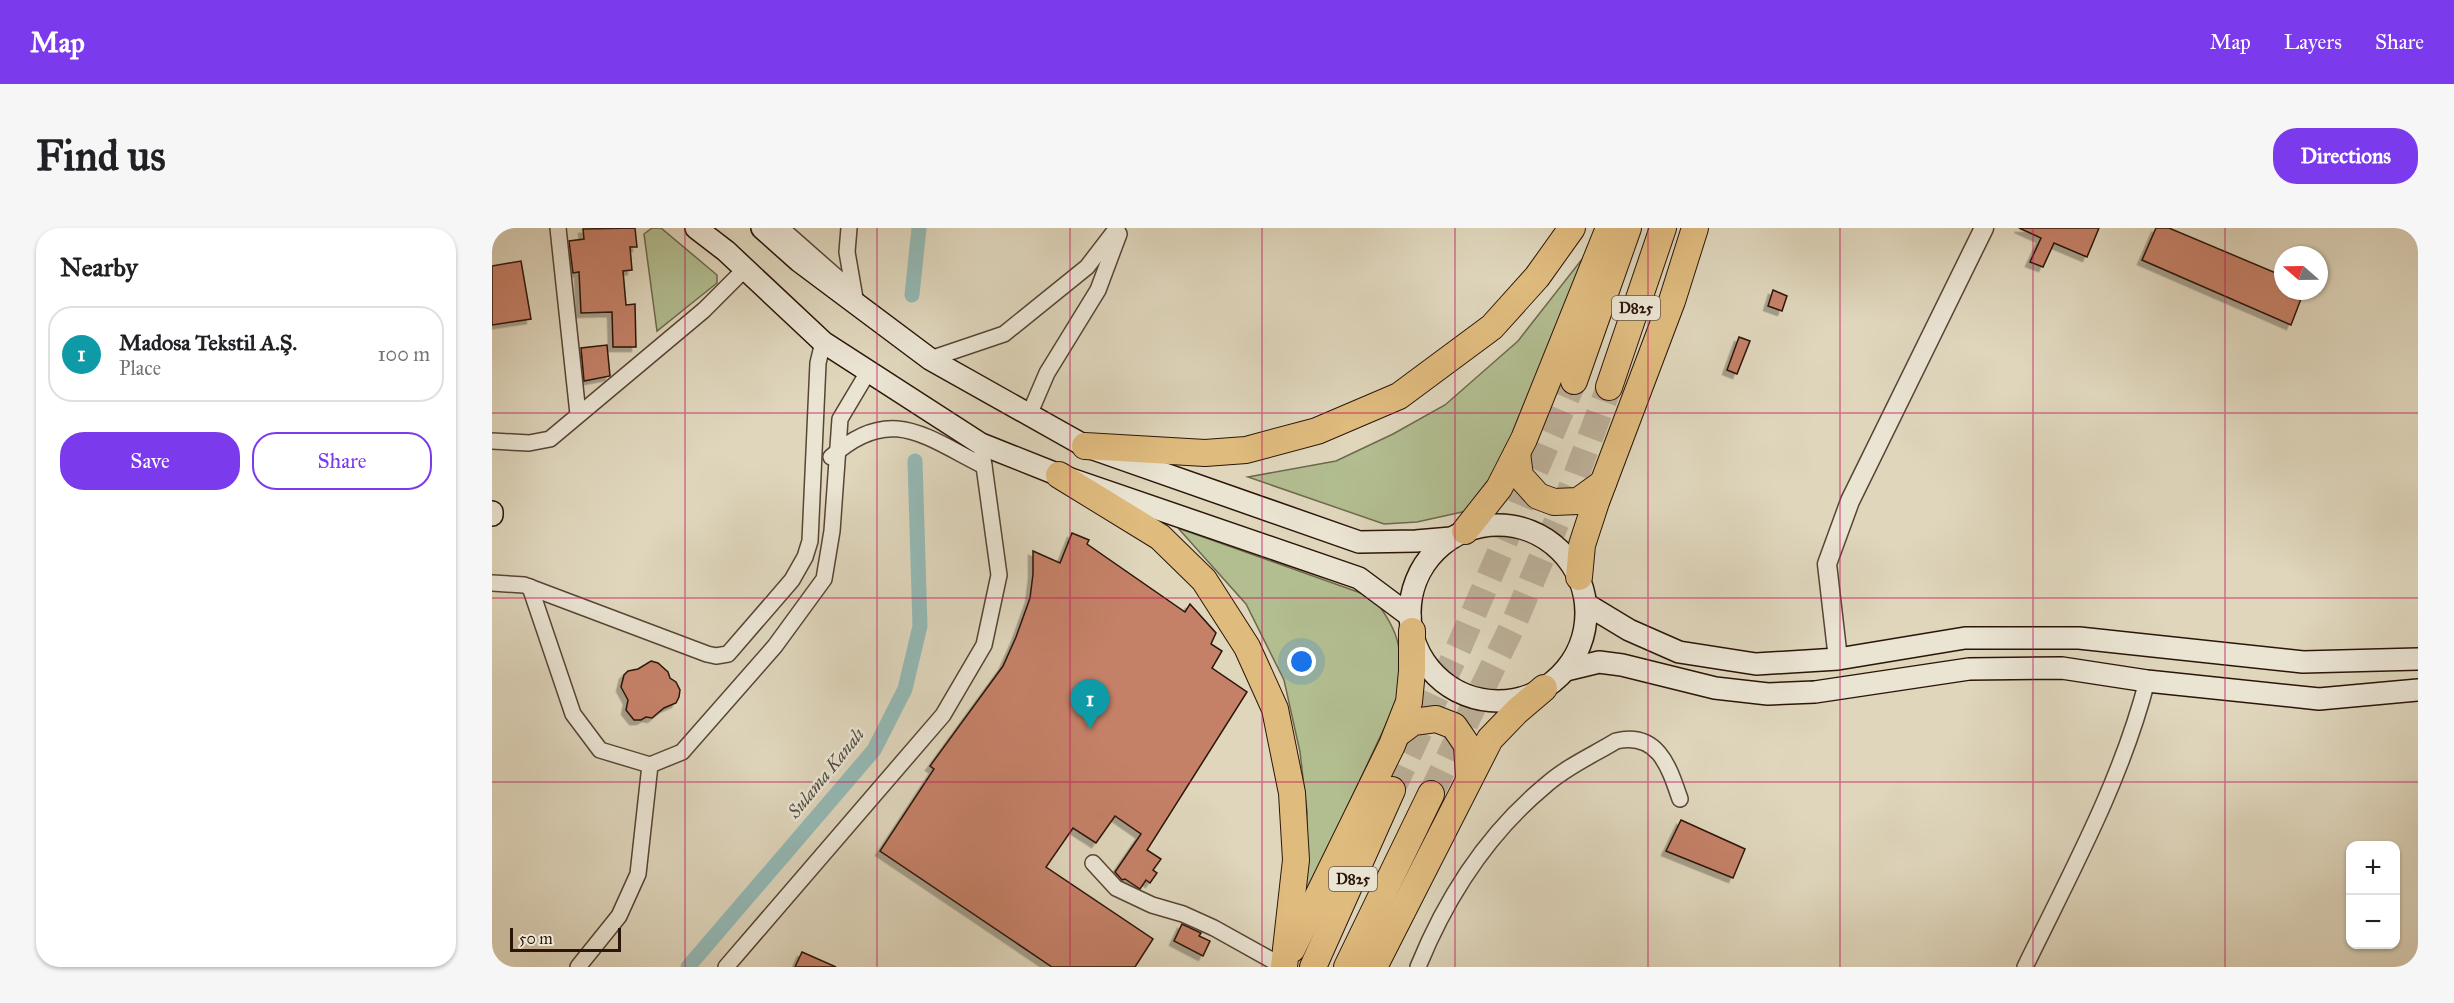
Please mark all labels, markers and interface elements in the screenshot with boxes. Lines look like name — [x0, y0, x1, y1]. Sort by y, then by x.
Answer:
text: Map — [30, 25, 85, 60]
text: Map — [2210, 29, 2251, 55]
text: Layers — [2284, 29, 2342, 55]
text: Share — [2375, 29, 2424, 55]
button: Directions — [2273, 128, 2418, 184]
text: Find us — [36, 130, 166, 182]
north arrow — [2274, 246, 2328, 300]
text: Nearby — [60, 251, 138, 283]
road number: D825 — [1612, 296, 1660, 320]
text: Madosa Tekstil A.Ş. — [119, 329, 297, 356]
text: 1 — [78, 342, 85, 366]
text: 100 m — [378, 342, 430, 366]
text: Place — [119, 356, 161, 380]
button: Save — [60, 432, 240, 490]
button: Share — [252, 432, 432, 490]
your location — [1287, 647, 1316, 676]
pin: 1 — [1070, 680, 1110, 729]
water label: Sulama Kanalı — [782, 724, 869, 823]
map controls — [2346, 841, 2400, 949]
button: + — [2346, 841, 2400, 895]
road number: D825 — [1329, 867, 1377, 891]
button: − — [2346, 895, 2400, 949]
scale bar — [510, 925, 621, 952]
text: 50 m — [519, 929, 553, 948]

